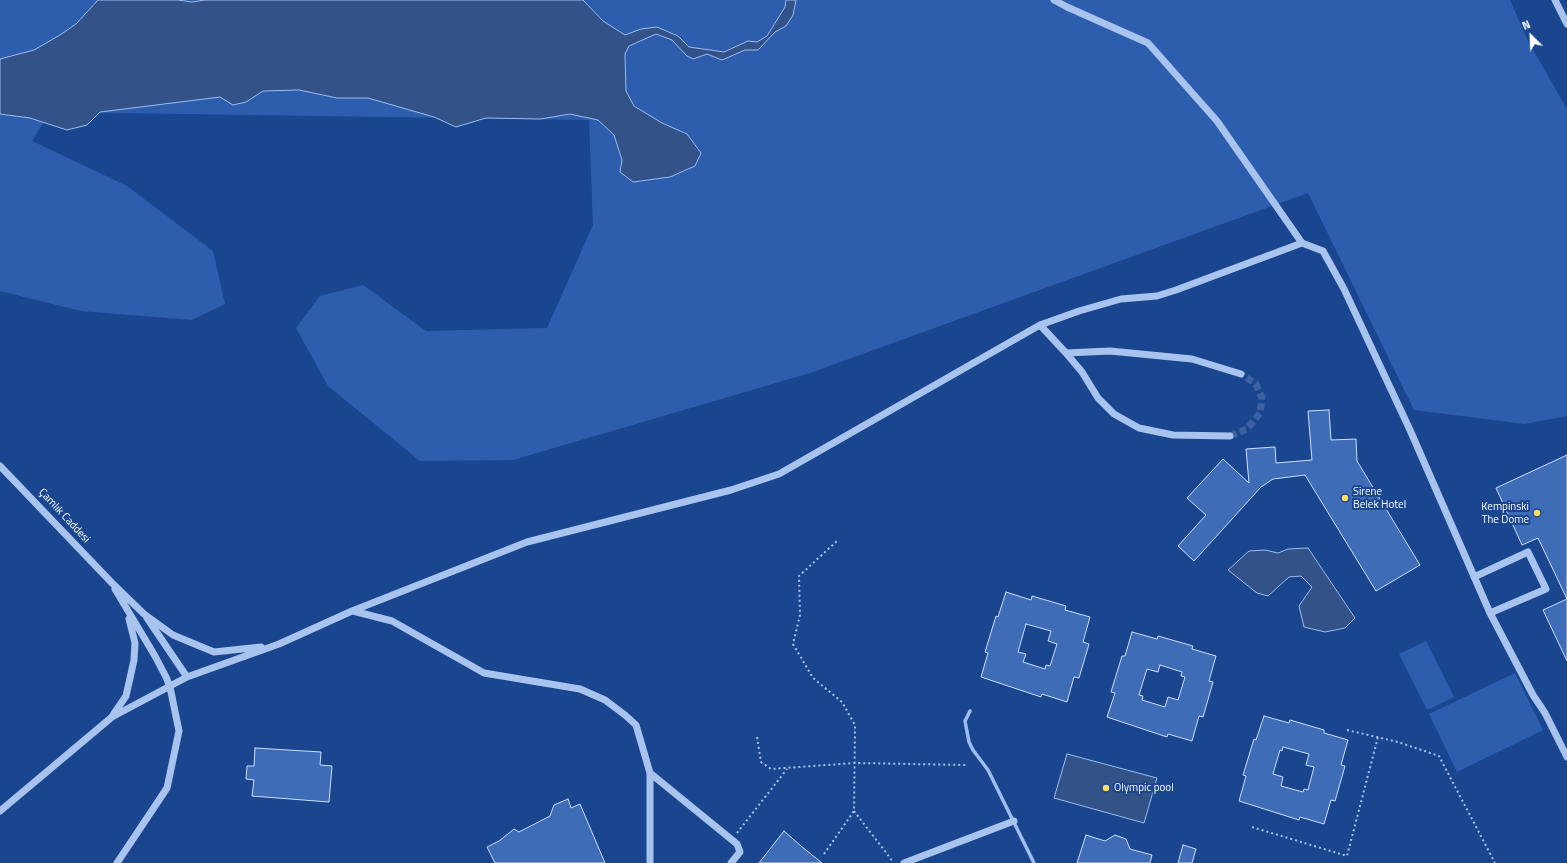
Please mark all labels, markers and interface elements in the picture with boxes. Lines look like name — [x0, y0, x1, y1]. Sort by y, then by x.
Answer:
north arrow — [1511, 16, 1551, 56]
text: N — [1519, 16, 1533, 34]
place label: Sirene Belek Hotel — [1353, 485, 1406, 511]
street label: Çamlık Caddesi — [35, 486, 93, 546]
marker: Sirene Belek Hotel — [1340, 493, 1350, 503]
place label: Kempinski The Dome — [1481, 500, 1529, 526]
marker: Kempinski The Dome — [1532, 508, 1542, 518]
place label: Olympic pool — [1114, 781, 1174, 795]
marker: Olympic pool — [1101, 783, 1111, 793]

